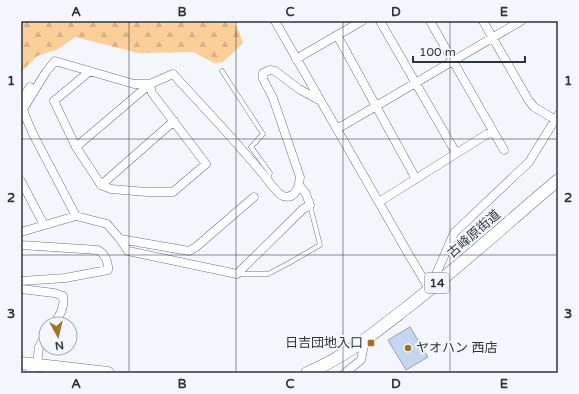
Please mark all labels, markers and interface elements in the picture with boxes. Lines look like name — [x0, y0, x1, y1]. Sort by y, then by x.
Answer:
text: A — [71, 4, 81, 20]
text: B — [177, 4, 187, 20]
text: C — [285, 4, 295, 20]
text: D — [391, 4, 401, 20]
text: E — [500, 4, 508, 20]
scale bar — [413, 38, 525, 64]
text: 100 m — [419, 45, 456, 59]
text: 1 — [7, 73, 15, 89]
text: 1 — [564, 73, 572, 89]
text: 2 — [7, 190, 15, 206]
text: 2 — [564, 190, 572, 206]
street label: 古峰原街道 — [444, 207, 504, 261]
road number: 14 — [425, 273, 449, 293]
text: 3 — [7, 306, 15, 322]
text: 3 — [564, 306, 572, 322]
north arrow — [38, 316, 78, 356]
place label: 日吉団地入口 — [285, 335, 363, 351]
text: N — [54, 338, 65, 352]
marker: 日吉団地入口 — [366, 338, 376, 348]
place label: ヤオハン 西店 — [416, 340, 497, 356]
marker: ヤオハン 西店 — [403, 343, 413, 353]
text: A — [71, 376, 81, 392]
text: B — [177, 376, 187, 392]
text: C — [285, 376, 295, 392]
text: D — [391, 376, 401, 392]
text: E — [500, 376, 508, 392]

